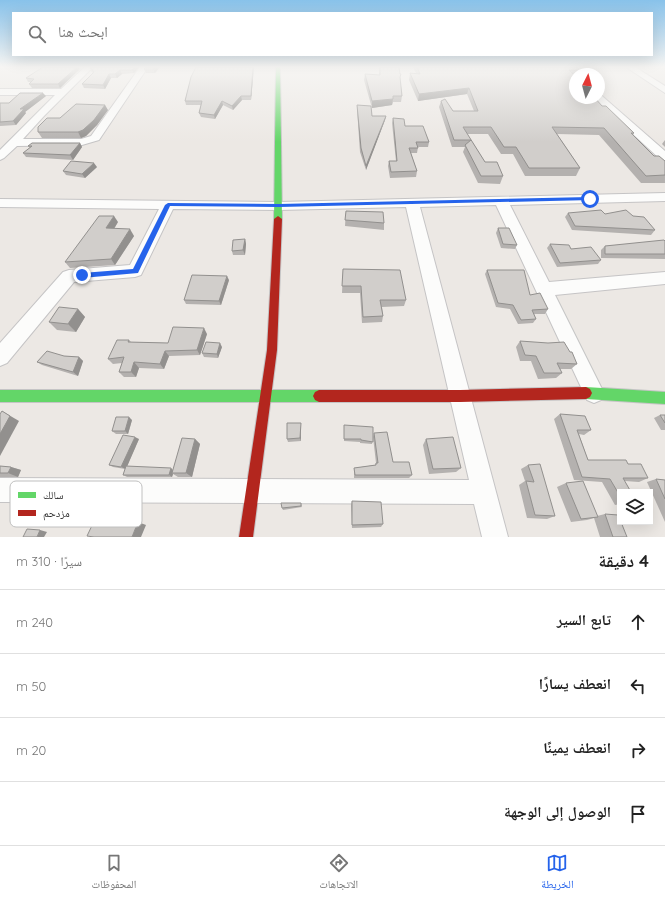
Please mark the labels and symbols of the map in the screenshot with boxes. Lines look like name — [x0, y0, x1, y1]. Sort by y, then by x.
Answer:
north arrow — [569, 68, 605, 104]
route start — [581, 190, 599, 208]
route end — [73, 266, 91, 284]
legend — [10, 481, 142, 527]
text: سالك — [43, 488, 63, 502]
text: مزدحم — [43, 506, 70, 521]

